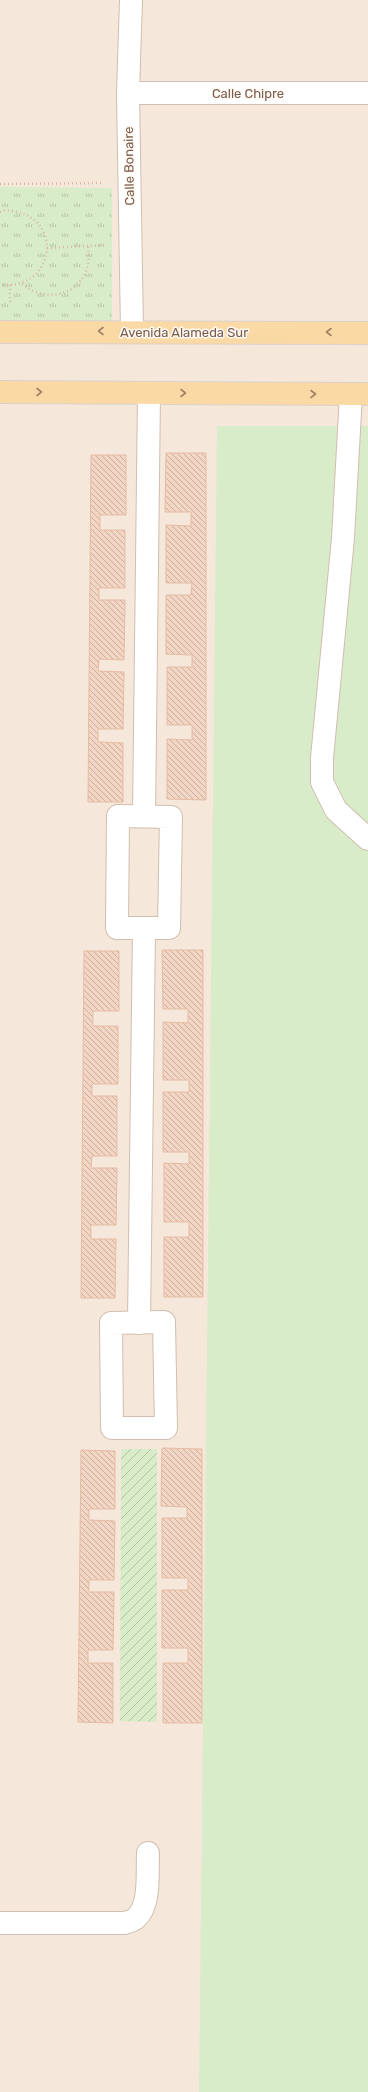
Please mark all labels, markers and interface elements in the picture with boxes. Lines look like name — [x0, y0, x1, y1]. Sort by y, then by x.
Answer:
street label: Calle Chipre — [212, 86, 284, 101]
street label: Calle Bonaire — [121, 126, 137, 206]
street label: Avenida Alameda Sur — [120, 325, 248, 340]
one-way arrow — [98, 327, 104, 335]
one-way arrow — [326, 328, 332, 336]
one-way arrow — [36, 388, 42, 397]
one-way arrow — [180, 389, 186, 397]
one-way arrow — [310, 390, 316, 398]

